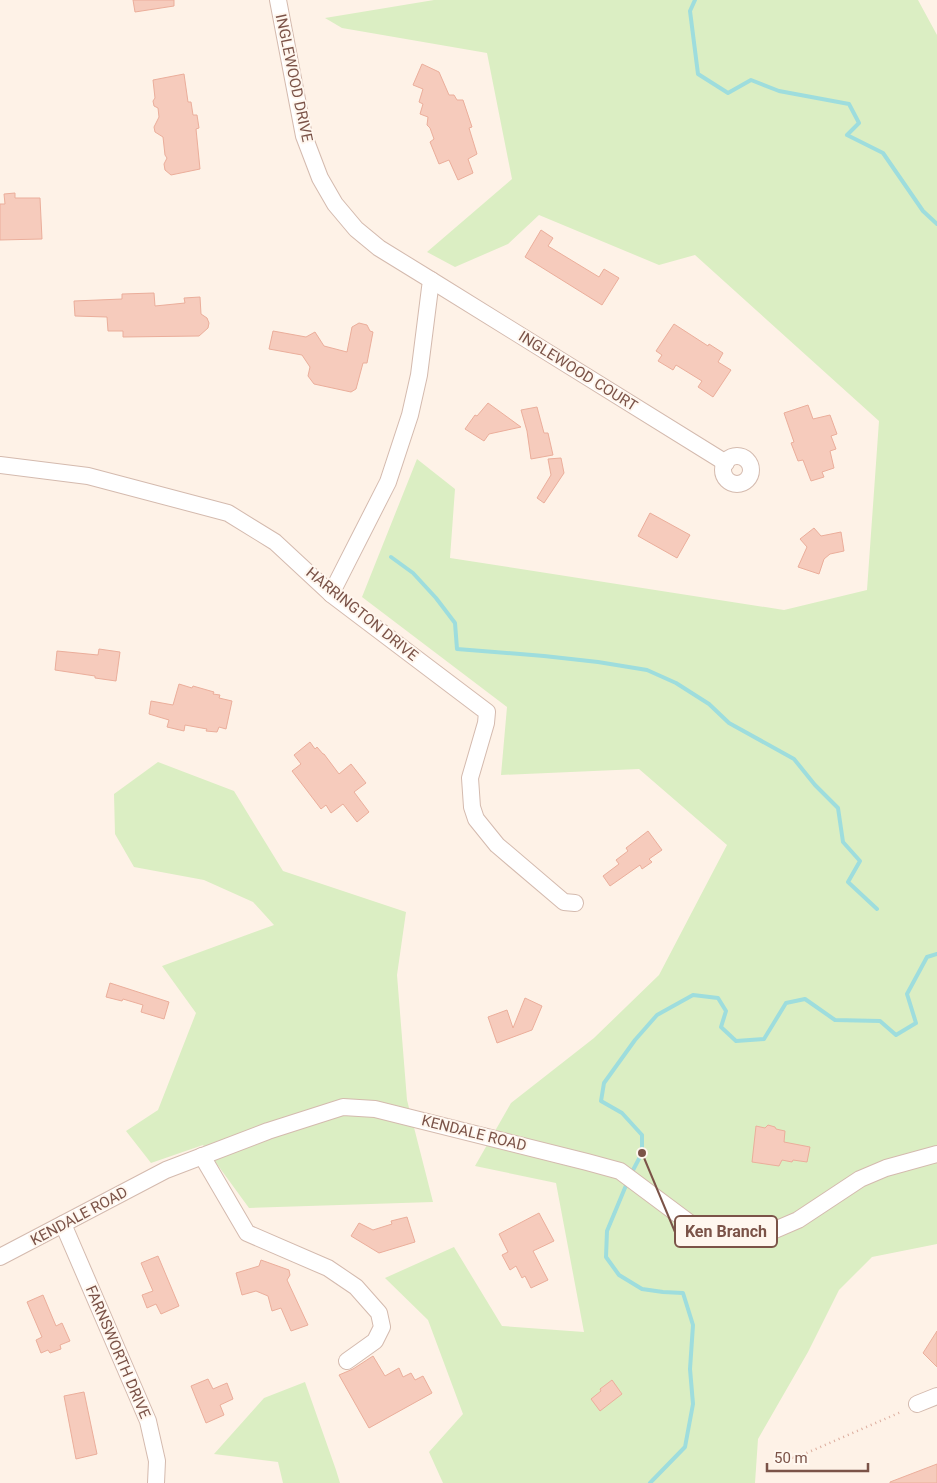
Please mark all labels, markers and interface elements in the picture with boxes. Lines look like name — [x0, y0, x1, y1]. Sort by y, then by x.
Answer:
street label: INGLEWOOD DRIVE — [272, 12, 316, 144]
street label: INGLEWOOD COURT — [515, 327, 641, 415]
street label: HARRINGTON DRIVE — [302, 563, 422, 665]
street label: KENDALE ROAD — [420, 1111, 528, 1155]
street label: KENDALE ROAD — [27, 1183, 131, 1249]
callout: Ken Branch — [675, 1216, 777, 1247]
text: Ken Branch — [685, 1222, 767, 1241]
street label: FARNSWORTH DRIVE — [82, 1283, 154, 1422]
scale bar — [767, 1440, 868, 1472]
text: 50 m — [774, 1449, 808, 1467]

